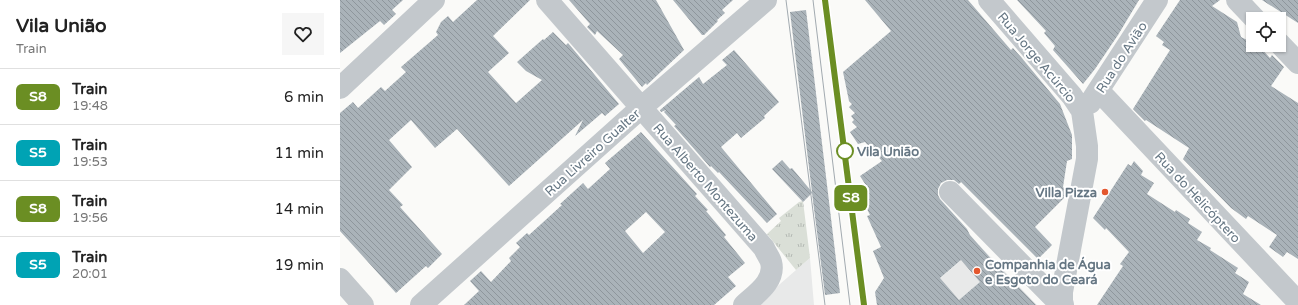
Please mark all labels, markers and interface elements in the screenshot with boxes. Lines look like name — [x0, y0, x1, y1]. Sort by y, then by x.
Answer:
street label: Rua Jorge Acúrcio — [994, 9, 1079, 106]
map controls — [1246, 12, 1286, 52]
button: locate — [1246, 12, 1286, 52]
button: heart — [282, 13, 324, 55]
text: Vila União — [16, 15, 107, 37]
street label: Rua do Avião — [1093, 19, 1151, 96]
text: Train — [16, 41, 47, 57]
text: Train — [72, 80, 107, 98]
text: S8 — [29, 88, 47, 105]
text: 6 min — [284, 88, 324, 106]
text: 19:48 — [72, 98, 108, 114]
street label: Rua Livreiro Gualter — [542, 106, 644, 200]
street label: Rua Alberto Montezuma — [650, 120, 761, 245]
text: Train — [72, 136, 107, 154]
marker: Vila União — [836, 142, 854, 160]
text: S5 — [29, 144, 47, 161]
text: 11 min — [275, 144, 324, 162]
place label: Vila União — [857, 144, 919, 160]
street label: Rua do Helicóptero — [1151, 149, 1244, 247]
text: 19:53 — [72, 154, 108, 170]
line badge: S8 — [833, 185, 869, 211]
place label: Villa Pizza — [1036, 185, 1097, 201]
marker: Villa Pizza — [1100, 187, 1110, 197]
text: S8 — [842, 189, 860, 206]
text: Train — [72, 192, 107, 210]
text: S8 — [29, 200, 47, 217]
text: 14 min — [275, 200, 324, 218]
text: 19:56 — [72, 210, 108, 226]
text: Train — [72, 248, 107, 266]
text: S5 — [29, 256, 47, 273]
text: 19 min — [275, 256, 324, 274]
place label: Companhia de Água e Esgoto do Ceará — [985, 256, 1111, 288]
text: 20:01 — [72, 266, 108, 282]
marker: Companhia de Água e Esgoto do Ceará — [972, 266, 982, 276]

